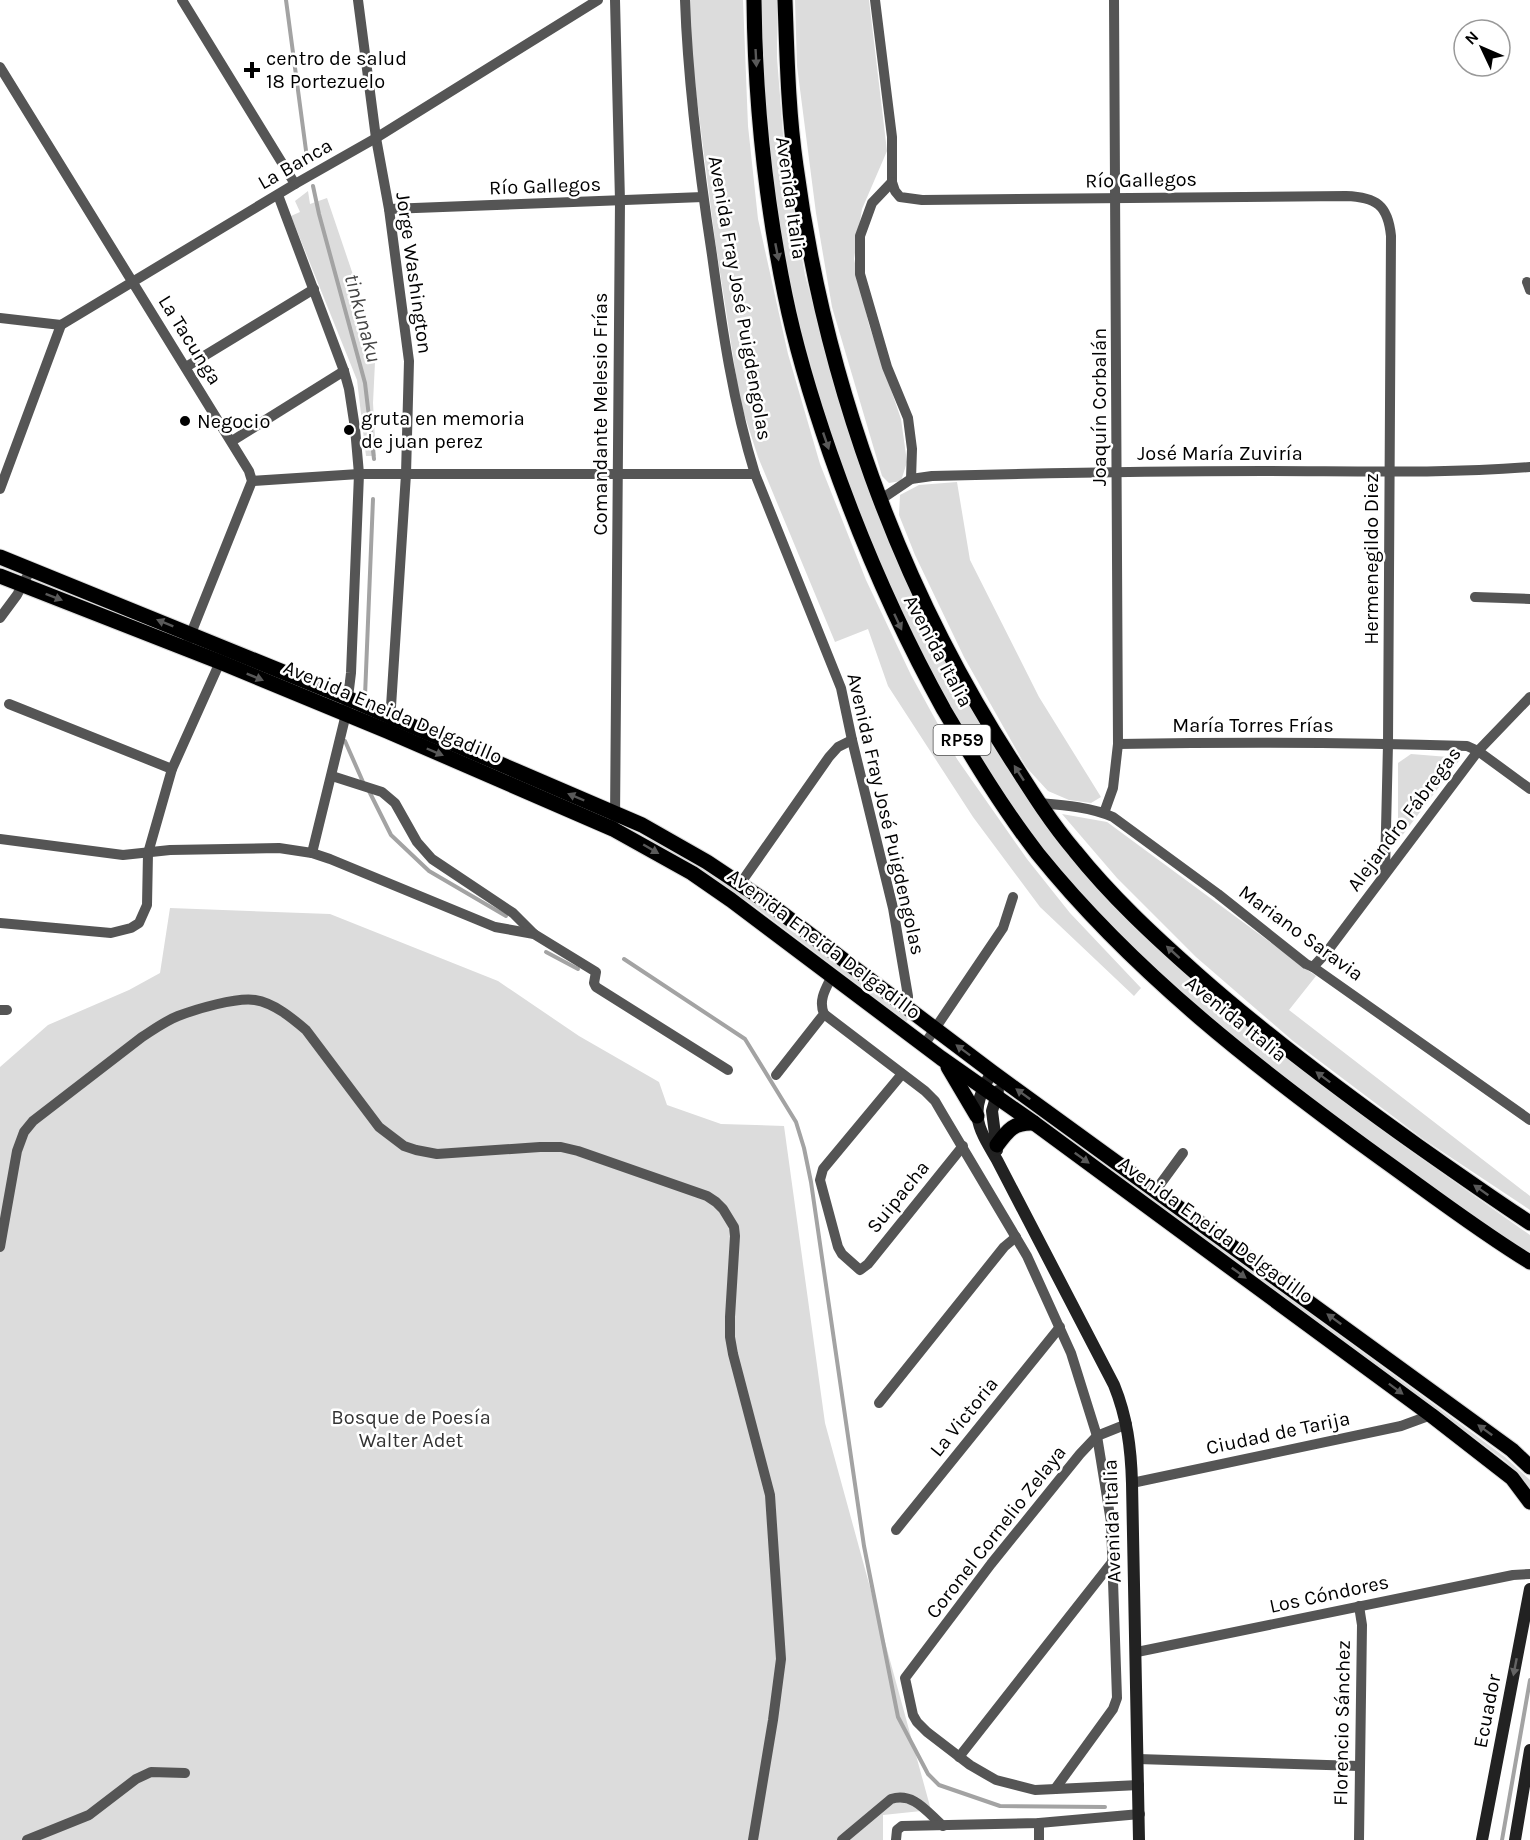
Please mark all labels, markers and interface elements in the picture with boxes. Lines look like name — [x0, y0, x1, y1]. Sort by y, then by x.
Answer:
north arrow — [1452, 18, 1512, 78]
text: N — [1461, 27, 1482, 49]
place label: centro de salud 18 Portezuelo — [266, 47, 407, 93]
one-way arrow — [751, 49, 760, 68]
marker: centro de salud 18 Portezuelo — [243, 61, 261, 79]
street label: La Banca — [254, 134, 336, 194]
street label: Avenida Italia — [771, 135, 811, 261]
street label: Avenida Fray José Puigdengolas — [704, 154, 776, 442]
street label: Río Gallegos — [1085, 168, 1197, 192]
street label: Río Gallegos — [489, 173, 601, 199]
street label: Jorge Washington — [391, 191, 437, 355]
one-way arrow — [773, 243, 782, 262]
water label: tinkunaku — [340, 271, 386, 365]
street label: La Tacunga — [153, 291, 227, 389]
street label: Comandante Melesio Frías — [589, 293, 612, 535]
street label: Joaquín Corbalán — [1088, 328, 1111, 486]
place label: gruta en memoria de juan perez — [361, 407, 525, 453]
place label: Negocio — [197, 410, 270, 433]
marker: Negocio — [178, 414, 192, 428]
marker: gruta en memoria de juan perez — [342, 423, 356, 437]
one-way arrow — [821, 432, 831, 450]
street label: José María Zuviría — [1137, 442, 1303, 465]
street label: Hermenegildo Diez — [1360, 473, 1383, 645]
street label: Avenida Italia — [899, 591, 977, 711]
one-way arrow — [46, 593, 64, 603]
one-way arrow — [893, 613, 902, 630]
one-way arrow — [155, 618, 173, 628]
street label: Avenida Eneida Delgadillo — [280, 655, 506, 769]
street label: Avenida Fray José Puigdengolas — [842, 671, 930, 957]
one-way arrow — [247, 672, 265, 682]
street label: María Torres Frías — [1172, 714, 1334, 737]
road number: RP59 — [934, 725, 990, 755]
street label: Alejandro Fábregas — [1342, 742, 1466, 896]
one-way arrow — [427, 747, 445, 757]
one-way arrow — [1014, 764, 1025, 781]
one-way arrow — [567, 792, 585, 802]
one-way arrow — [643, 844, 660, 854]
street label: Avenida Eneida Delgadillo — [723, 864, 925, 1024]
street label: Mariano Saravia — [1234, 880, 1368, 986]
one-way arrow — [1166, 946, 1181, 959]
street label: Avenida Italia — [1181, 971, 1291, 1067]
one-way arrow — [955, 1045, 970, 1057]
one-way arrow — [1315, 1071, 1330, 1083]
one-way arrow — [1015, 1088, 1031, 1100]
street label: Avenida Eneida Delgadillo — [1114, 1151, 1318, 1309]
one-way arrow — [1073, 1152, 1089, 1164]
street label: Suipacha — [862, 1156, 934, 1238]
one-way arrow — [1474, 1184, 1490, 1196]
one-way arrow — [1230, 1267, 1246, 1279]
one-way arrow — [1327, 1313, 1343, 1325]
street label: La Victoria — [925, 1373, 1003, 1461]
one-way arrow — [1387, 1383, 1403, 1395]
park label: Bosque de Poesía Walter Adet — [331, 1406, 491, 1452]
street label: Ciudad de Tarija — [1204, 1407, 1352, 1459]
one-way arrow — [1477, 1424, 1493, 1436]
street label: Coronel Cornelio Zelaya — [921, 1441, 1071, 1623]
street label: Avenida Italia — [1098, 1459, 1126, 1583]
street label: Los Cóndores — [1267, 1570, 1391, 1618]
street label: Florencio Sánchez — [1329, 1640, 1355, 1806]
one-way arrow — [1510, 1658, 1519, 1677]
street label: Ecuador — [1469, 1671, 1506, 1750]

